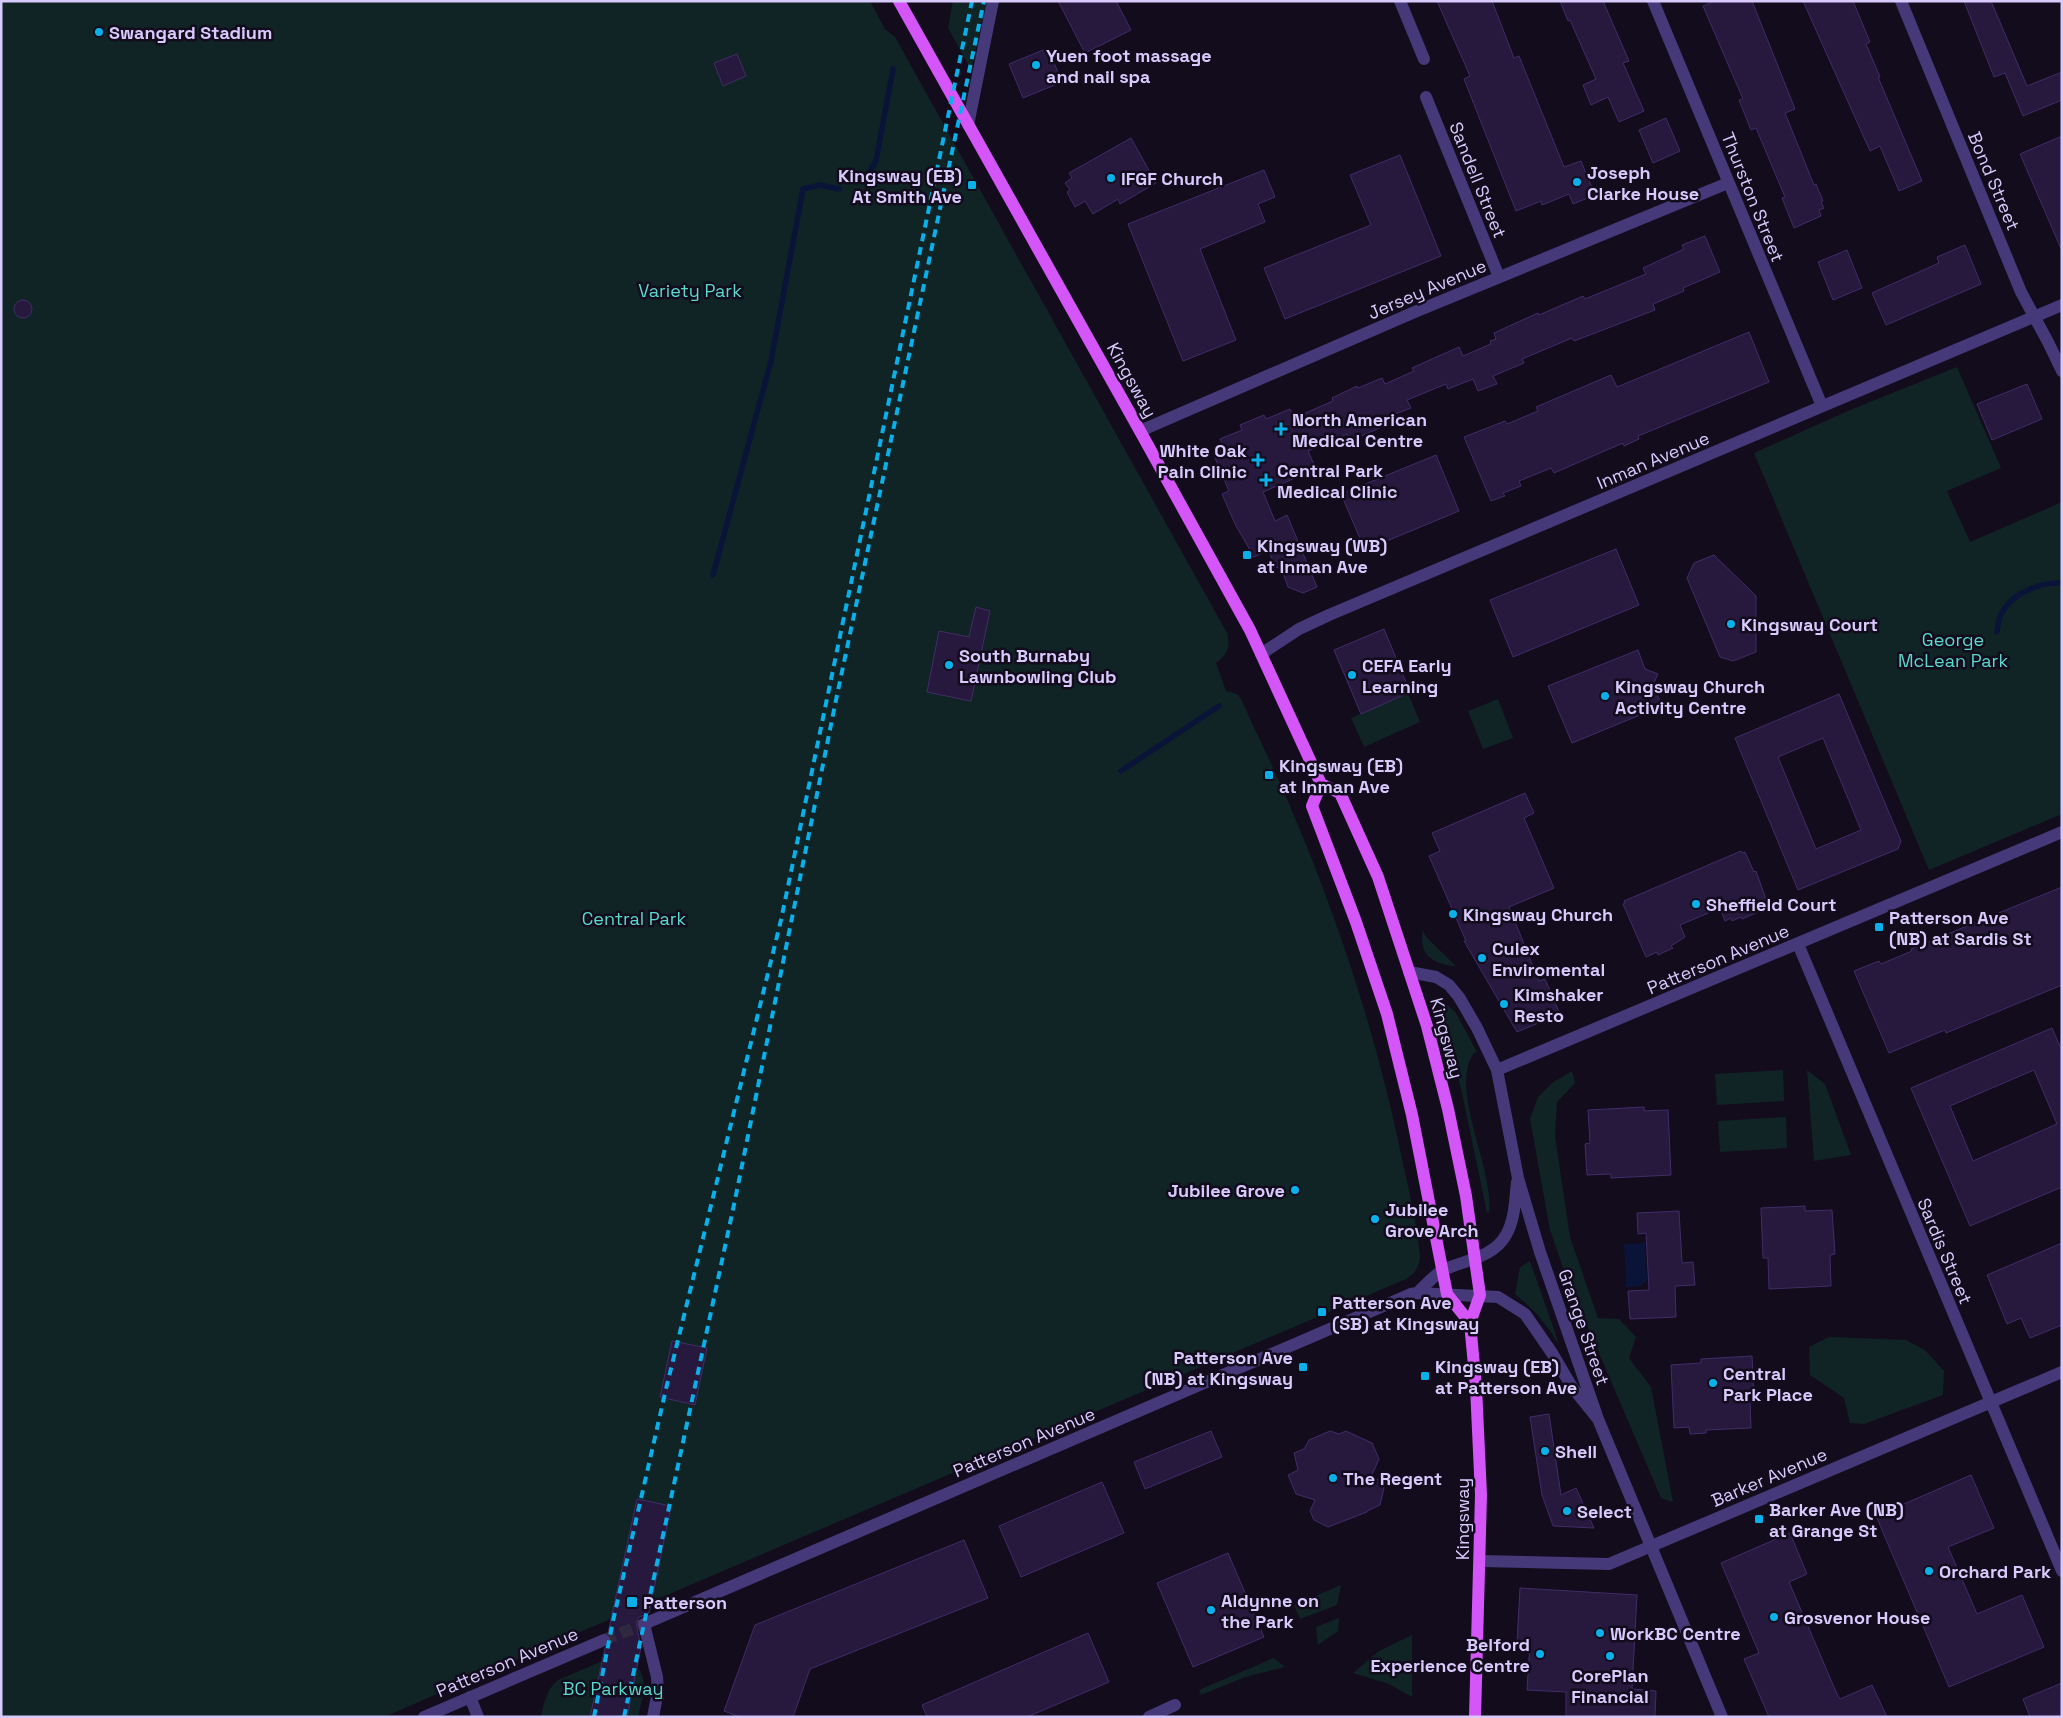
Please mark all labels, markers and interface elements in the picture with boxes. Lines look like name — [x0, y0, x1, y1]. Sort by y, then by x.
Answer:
place label: Swangard Stadium — [109, 21, 272, 44]
marker: Swangard Stadium — [93, 26, 105, 38]
place label: Yuen foot massage and nail spa — [1046, 44, 1212, 88]
marker: Yuen foot massage and nail spa — [1030, 59, 1042, 71]
street label: Sandell Street — [1444, 119, 1512, 241]
street label: Bond Street — [1963, 128, 2025, 234]
street label: Thurston Street — [1716, 129, 1790, 265]
place label: Joseph Clarke House — [1587, 161, 1699, 205]
place label: Kingsway (EB) At Smith Ave — [838, 164, 962, 208]
place label: IFGF Church — [1121, 167, 1223, 190]
marker: IFGF Church — [1105, 172, 1117, 184]
marker: Joseph Clarke House — [1571, 176, 1583, 188]
marker: Kingsway (EB) At Smith Ave — [966, 179, 978, 191]
street label: Jersey Avenue — [1364, 254, 1490, 324]
park label: Variety Park — [638, 279, 742, 302]
street label: Kingsway — [1102, 338, 1162, 422]
place label: North American Medical Centre — [1292, 408, 1427, 452]
marker: North American Medical Centre — [1274, 422, 1288, 436]
street label: Inman Avenue — [1593, 426, 1713, 494]
place label: White Oak Pain Clinic — [1158, 439, 1247, 483]
marker: White Oak Pain Clinic — [1251, 453, 1265, 467]
place label: Central Park Medical Clinic — [1277, 459, 1397, 503]
marker: Central Park Medical Clinic — [1259, 473, 1273, 487]
place label: Kingsway (WB) at Inman Ave — [1257, 534, 1387, 578]
marker: Kingsway (WB) at Inman Ave — [1241, 549, 1253, 561]
place label: Kingsway Court — [1741, 613, 1878, 636]
marker: Kingsway Court — [1725, 618, 1737, 630]
park label: George McLean Park — [1898, 628, 2008, 672]
place label: South Burnaby Lawnbowling Club — [959, 644, 1117, 688]
place label: CEFA Early Learning — [1362, 654, 1452, 698]
marker: South Burnaby Lawnbowling Club — [943, 659, 955, 671]
marker: CEFA Early Learning — [1346, 669, 1358, 681]
place label: Kingsway Church Activity Centre — [1615, 675, 1765, 719]
marker: Kingsway Church Activity Centre — [1599, 690, 1611, 702]
place label: Kingsway (EB) at Inman Ave — [1279, 754, 1403, 798]
marker: Kingsway (EB) at Inman Ave — [1263, 769, 1275, 781]
place label: Sheffield Court — [1706, 893, 1836, 916]
marker: Sheffield Court — [1690, 898, 1702, 910]
place label: Kingsway Church — [1463, 903, 1613, 926]
place label: Patterson Ave (NB) at Sardis St — [1889, 906, 2032, 950]
park label: Central Park — [582, 907, 687, 930]
marker: Kingsway Church — [1447, 908, 1459, 920]
street label: Patterson Avenue — [1644, 919, 1792, 999]
marker: Patterson Ave (NB) at Sardis St — [1873, 921, 1885, 933]
place label: Culex Enviromental — [1492, 937, 1605, 981]
marker: Culex Enviromental — [1476, 952, 1488, 964]
place label: Kimshaker Resto — [1514, 983, 1603, 1027]
street label: Kingsway — [1425, 995, 1469, 1081]
marker: Kimshaker Resto — [1498, 998, 1510, 1010]
place label: Jubilee Grove — [1168, 1179, 1285, 1202]
marker: Jubilee Grove — [1289, 1184, 1301, 1196]
street label: Sardis Street — [1912, 1195, 1978, 1307]
place label: Jubilee Grove Arch — [1385, 1198, 1479, 1242]
marker: Jubilee Grove Arch — [1369, 1213, 1381, 1225]
street label: Grange Street — [1553, 1266, 1615, 1388]
place label: Patterson Ave (SB) at Kingsway — [1332, 1291, 1479, 1335]
marker: Patterson Ave (SB) at Kingsway — [1316, 1306, 1328, 1318]
place label: Patterson Ave (NB) at Kingsway — [1144, 1346, 1293, 1390]
place label: Kingsway (EB) at Patterson Ave — [1435, 1355, 1577, 1399]
marker: Patterson Ave (NB) at Kingsway — [1297, 1361, 1309, 1373]
place label: Central Park Place — [1723, 1362, 1813, 1406]
marker: Kingsway (EB) at Patterson Ave — [1419, 1370, 1431, 1382]
marker: Central Park Place — [1707, 1377, 1719, 1389]
street label: Patterson Avenue — [950, 1402, 1098, 1482]
place label: Shell — [1555, 1440, 1597, 1463]
street label: Barker Avenue — [1708, 1442, 1830, 1512]
marker: Shell — [1539, 1445, 1551, 1457]
place label: The Regent — [1343, 1467, 1442, 1490]
marker: The Regent — [1327, 1472, 1339, 1484]
street label: Kingsway — [1451, 1478, 1474, 1560]
place label: Barker Ave (NB) at Grange St — [1769, 1498, 1904, 1542]
place label: Select — [1577, 1500, 1632, 1523]
marker: Select — [1561, 1505, 1573, 1517]
marker: Barker Ave (NB) at Grange St — [1753, 1513, 1765, 1525]
place label: Orchard Park — [1939, 1560, 2051, 1583]
marker: Orchard Park — [1923, 1565, 1935, 1577]
place label: Aldynne on the Park — [1221, 1589, 1319, 1633]
place label: Patterson — [643, 1591, 727, 1614]
marker: Patterson — [625, 1595, 639, 1609]
marker: Aldynne on the Park — [1205, 1604, 1217, 1616]
place label: Grosvenor House — [1784, 1606, 1930, 1629]
marker: Grosvenor House — [1768, 1611, 1780, 1623]
street label: Patterson Avenue — [433, 1622, 581, 1702]
place label: WorkBC Centre — [1610, 1622, 1741, 1645]
marker: WorkBC Centre — [1594, 1627, 1606, 1639]
place label: Belford Experience Centre — [1370, 1633, 1530, 1677]
marker: Belford Experience Centre — [1534, 1648, 1546, 1660]
marker: CorePlan Financial — [1604, 1650, 1616, 1662]
place label: CorePlan Financial — [1571, 1664, 1649, 1708]
park label: BC Parkway — [563, 1677, 663, 1700]

